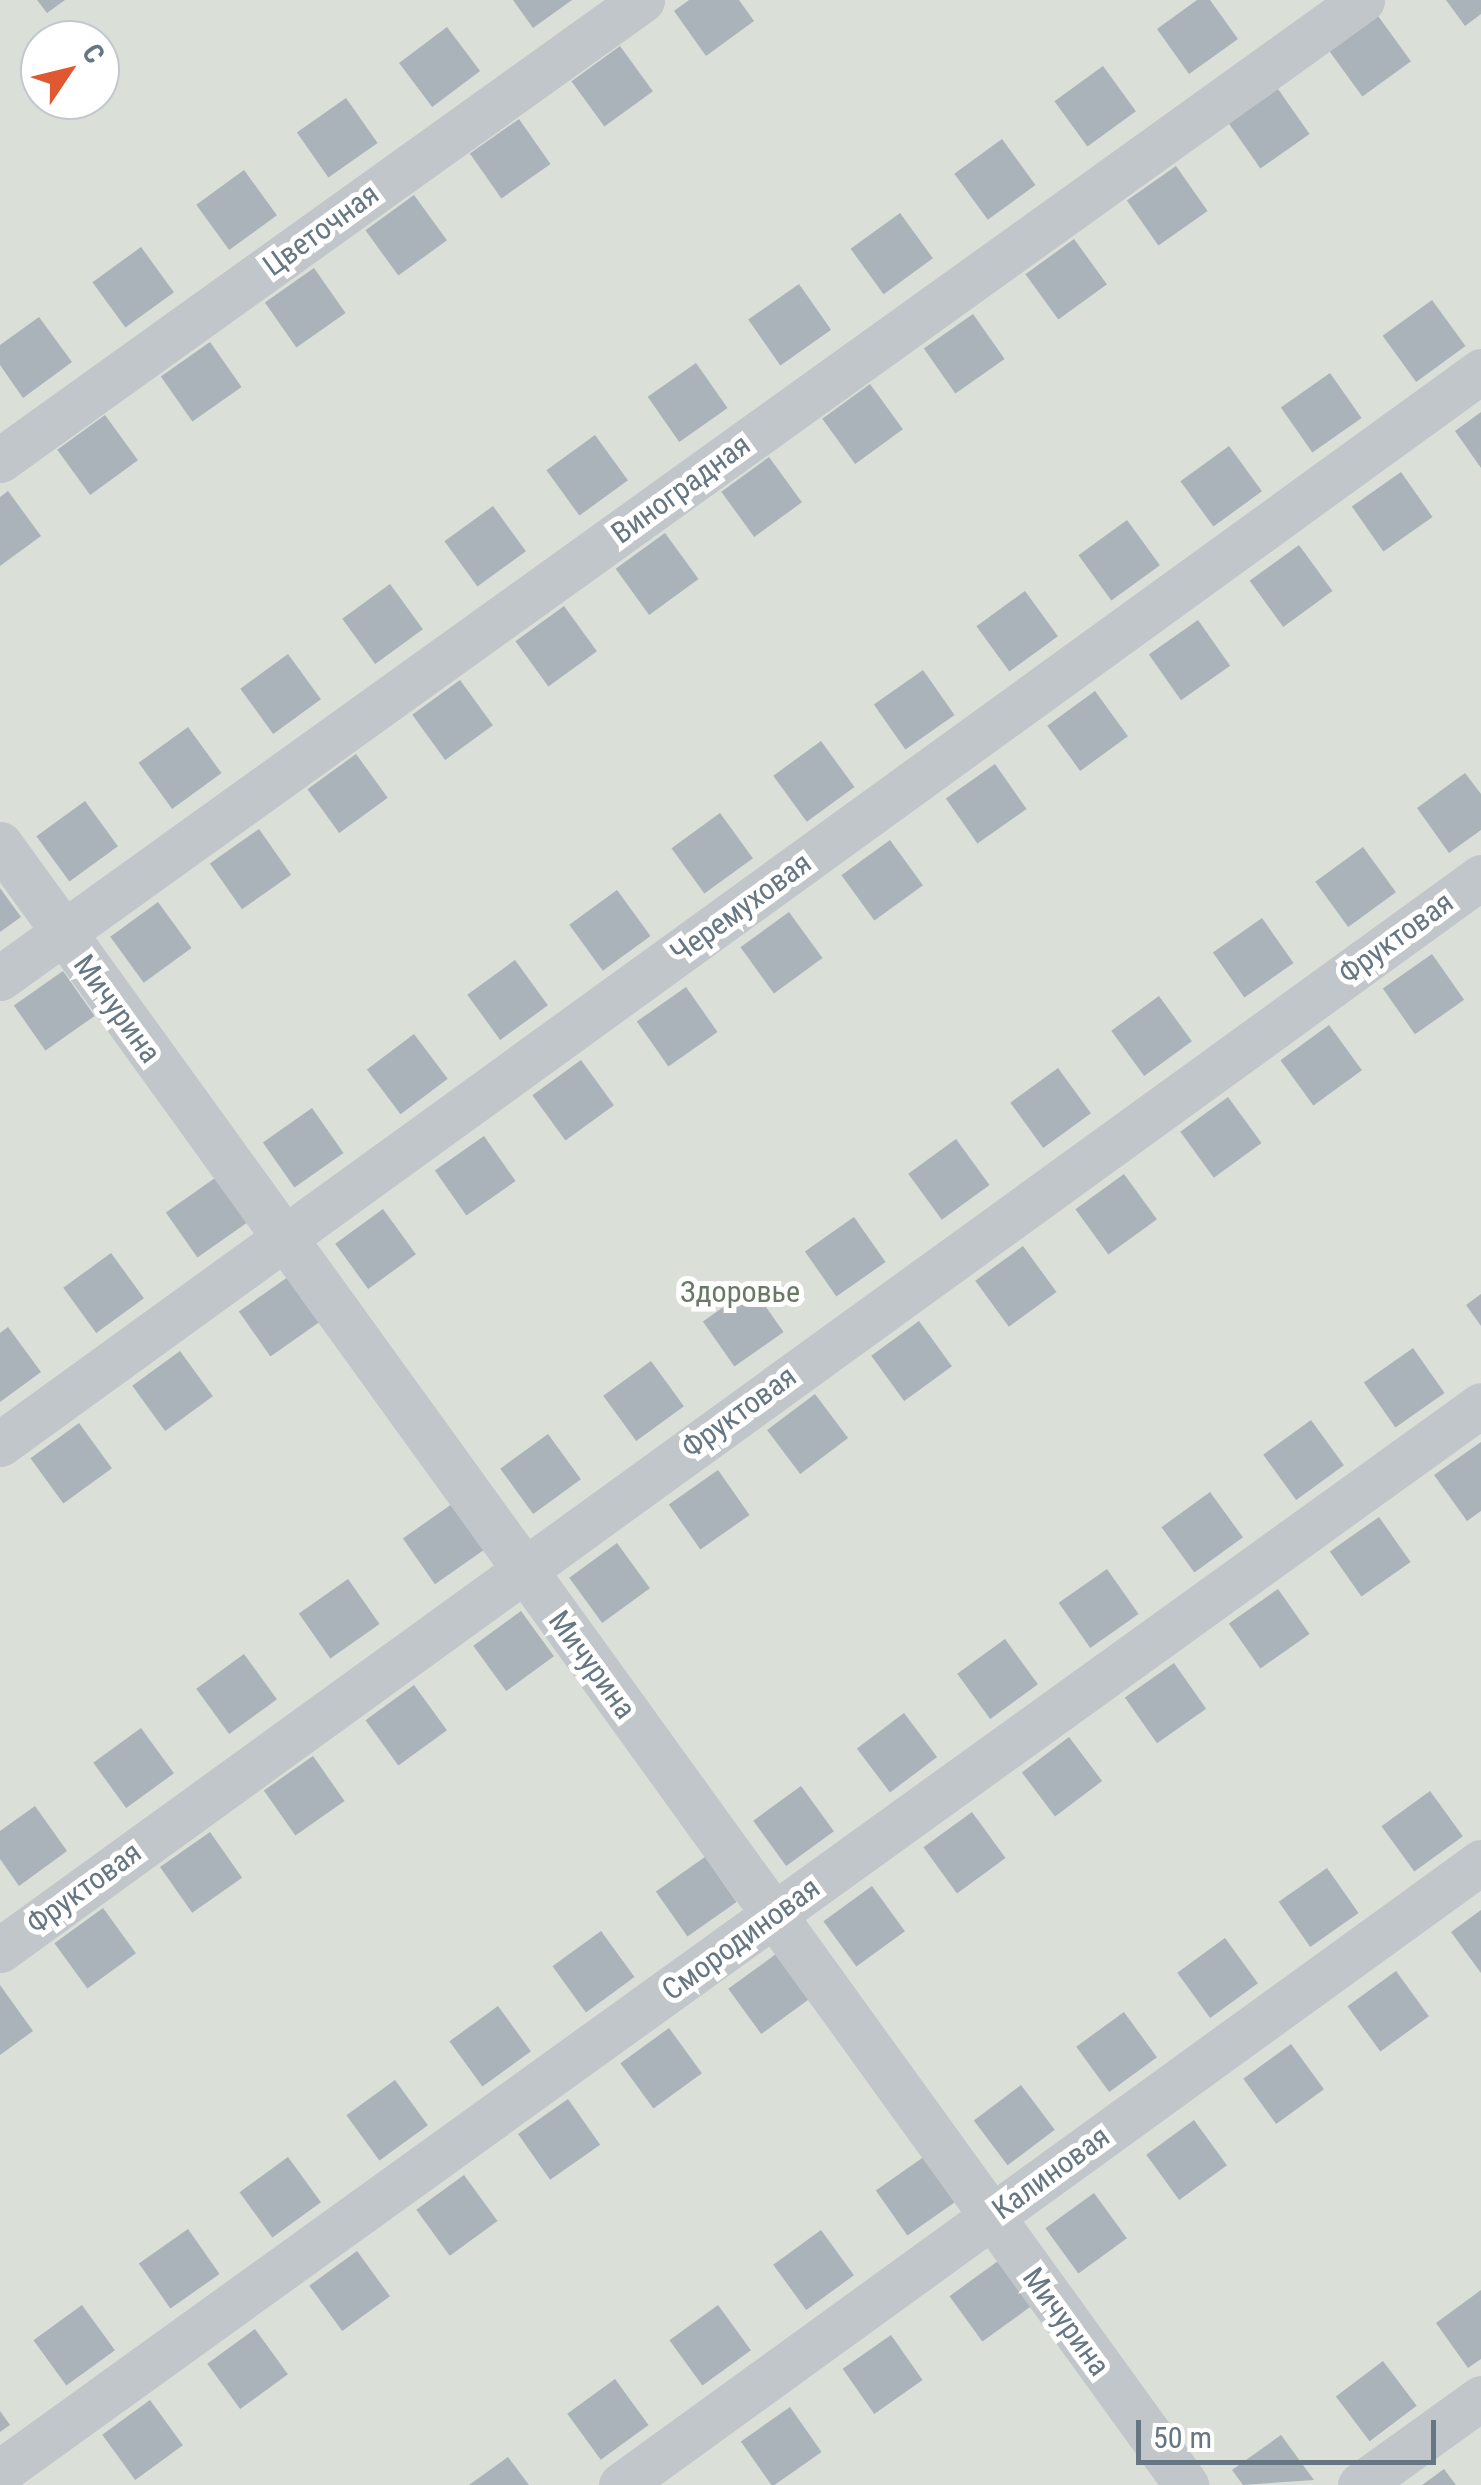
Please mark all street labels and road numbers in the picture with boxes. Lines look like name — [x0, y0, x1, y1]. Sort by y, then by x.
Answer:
street label: Цветочная — [256, 176, 386, 284]
street label: Виноградная — [605, 427, 757, 551]
street label: Черемуховая — [664, 845, 818, 971]
street label: Фруктовая — [1332, 884, 1460, 992]
street label: Мичурина — [66, 948, 168, 1070]
street label: Фруктовая — [675, 1358, 803, 1466]
street label: Мичурина — [541, 1604, 643, 1726]
street label: Фруктовая — [20, 1834, 148, 1942]
street label: Смородиновая — [655, 1870, 827, 2008]
street label: Калиновая — [985, 2118, 1117, 2228]
street label: Мичурина — [1015, 2261, 1117, 2383]

